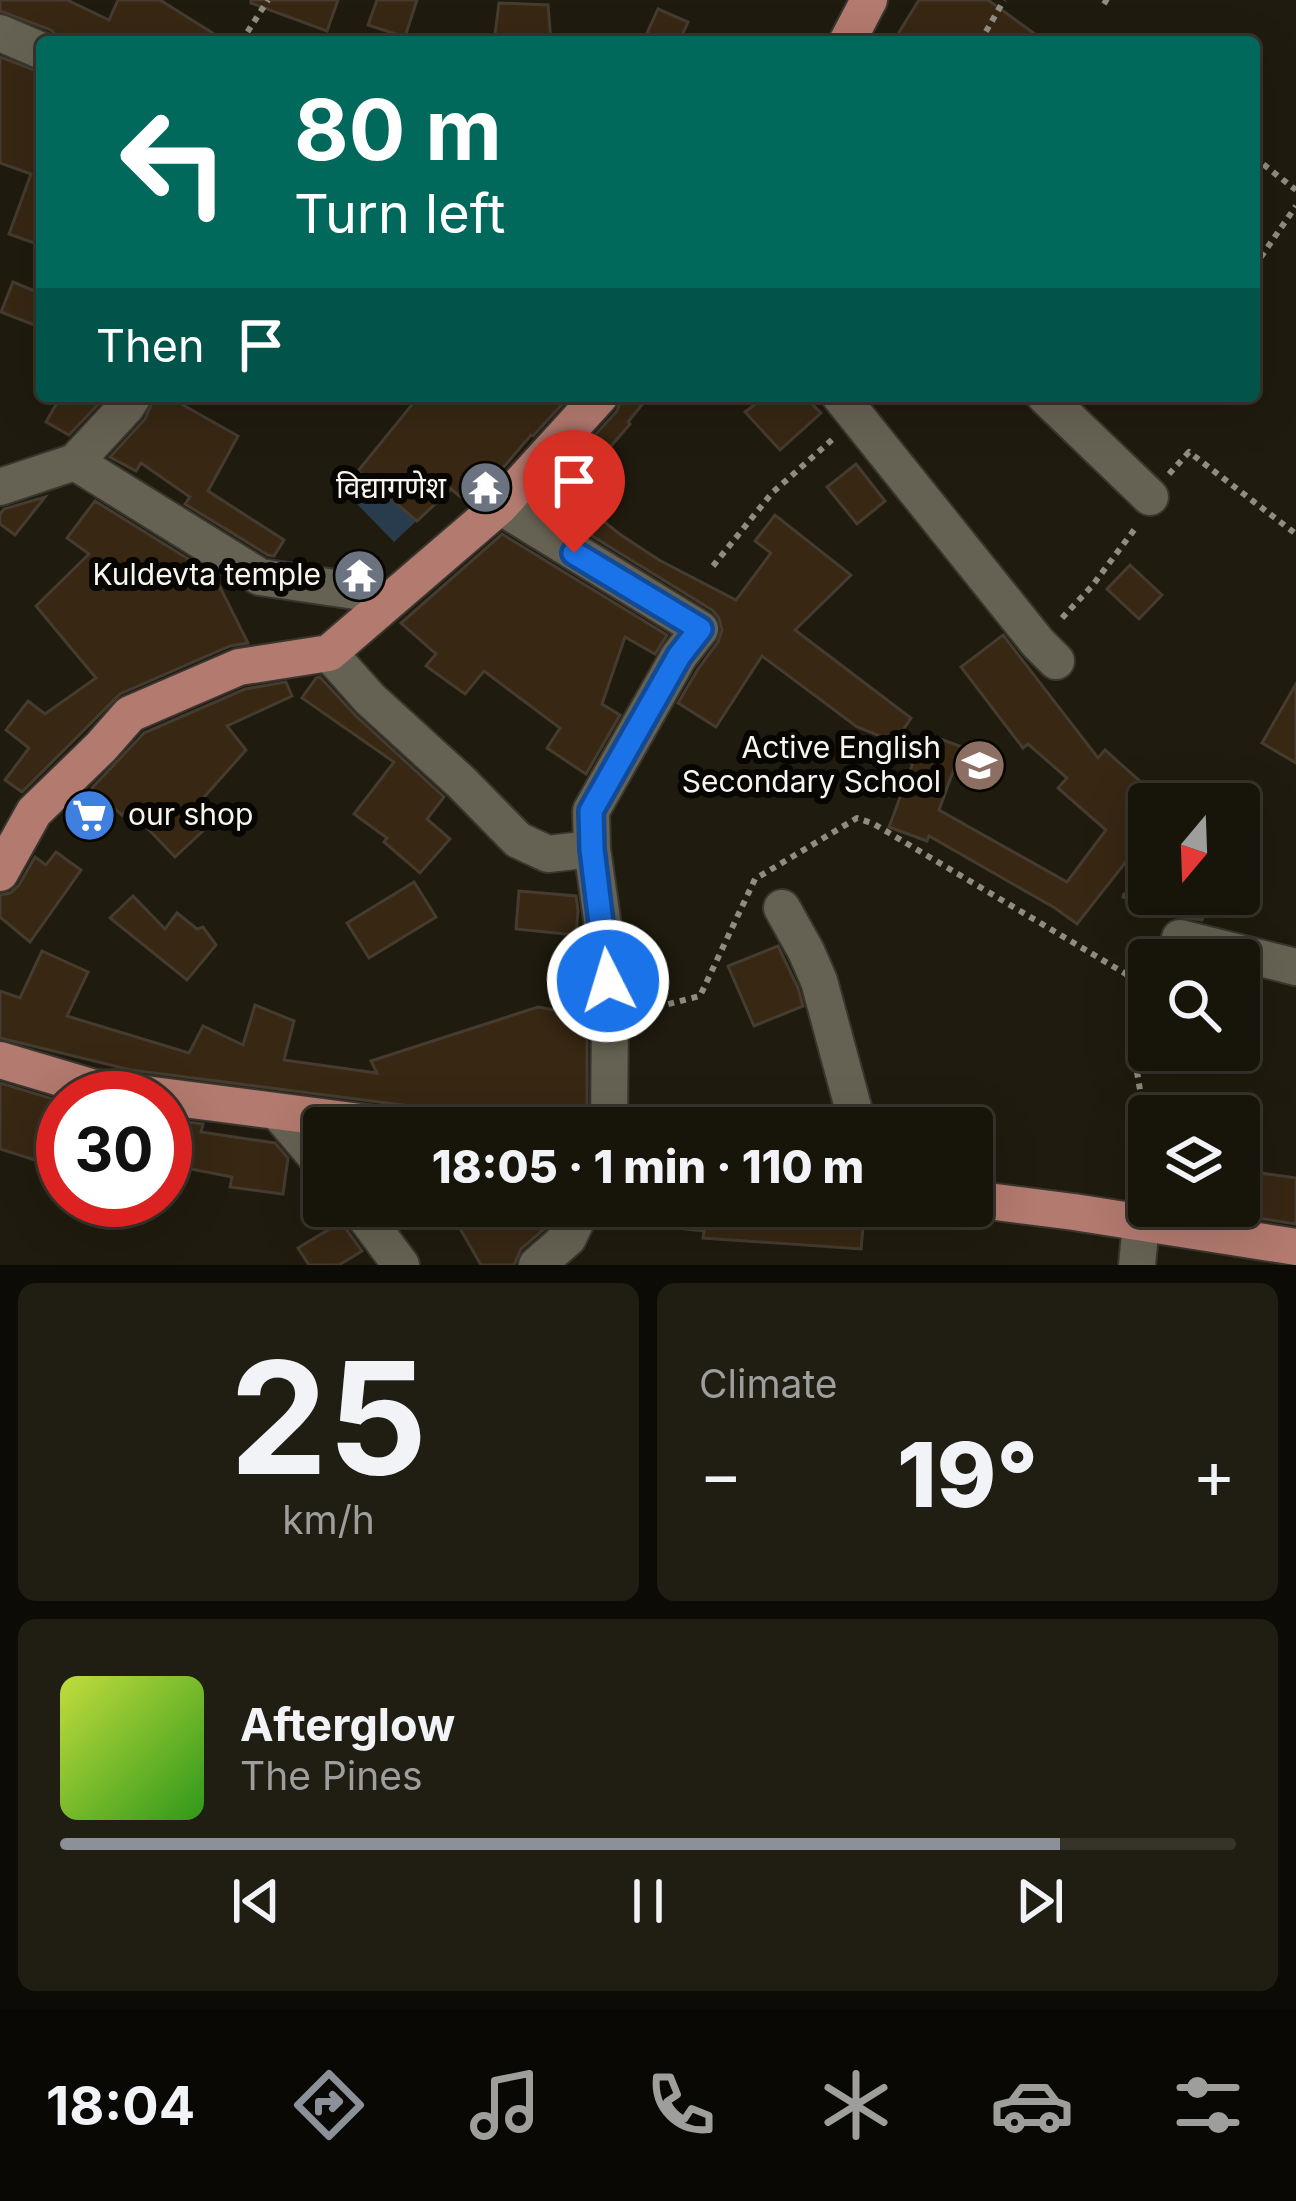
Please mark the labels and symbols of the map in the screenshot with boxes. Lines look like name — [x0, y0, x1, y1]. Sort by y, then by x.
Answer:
pin — [523, 430, 625, 553]
temple icon: विद्यागणेश — [457, 460, 513, 516]
place label: विद्यागणेश — [336, 469, 447, 505]
temple icon: Kuldevta temple — [332, 547, 388, 603]
place label: Kuldevta temple — [93, 556, 321, 592]
place label: Active English Secondary School — [682, 729, 941, 799]
school or university icon: Active English Secondary School — [952, 737, 1008, 793]
north arrow — [1128, 783, 1260, 915]
supermarket icon: our shop — [61, 787, 117, 843]
place label: our shop — [128, 796, 253, 832]
position arrow — [545, 918, 671, 1044]
speed limit sign: 30 — [36, 1071, 192, 1227]

